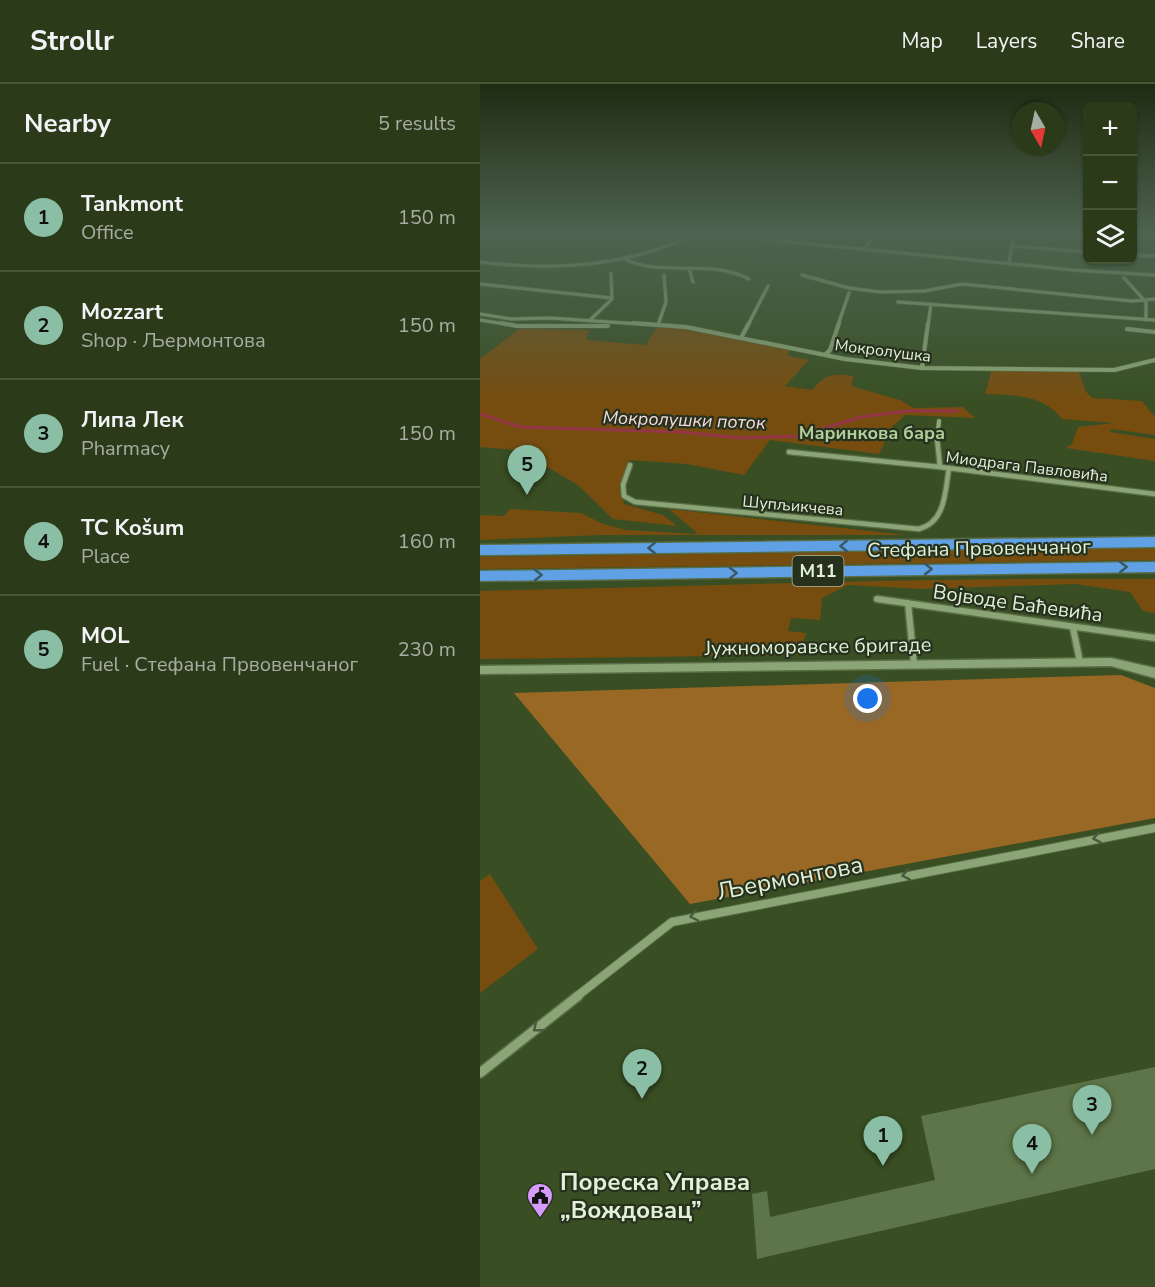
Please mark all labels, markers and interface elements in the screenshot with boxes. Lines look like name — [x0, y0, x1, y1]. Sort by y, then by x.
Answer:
text: Strollr — [30, 22, 114, 60]
text: Map — [901, 27, 943, 55]
text: Layers — [976, 27, 1037, 55]
text: Share — [1070, 27, 1125, 55]
north arrow — [1011, 102, 1065, 156]
map controls — [1083, 102, 1137, 264]
button: + — [1083, 102, 1137, 156]
text: Nearby — [24, 106, 111, 141]
text: 5 results — [378, 110, 456, 137]
button: − — [1083, 156, 1137, 210]
text: Tankmont — [81, 189, 183, 219]
text: 1 — [38, 204, 50, 231]
text: 150 m — [398, 204, 456, 231]
button: layers — [1083, 210, 1137, 264]
text: Office — [81, 219, 134, 246]
text: Mozzart — [81, 297, 163, 327]
text: 2 — [38, 312, 50, 339]
text: 150 m — [398, 312, 456, 339]
text: Shop · Љермонтова — [81, 327, 266, 354]
street label: Мокролушка — [833, 334, 932, 368]
text: Липа Лек — [81, 405, 184, 435]
water label: Мокролушки поток — [602, 405, 766, 435]
text: 3 — [38, 420, 50, 447]
text: 150 m — [398, 420, 456, 447]
district label: Маринкова бара — [799, 421, 945, 445]
text: Pharmacy — [81, 435, 170, 462]
pin: 5 — [508, 446, 546, 495]
street label: Миодрага Павловића — [945, 446, 1109, 488]
street label: Шупљикчева — [742, 491, 844, 521]
text: TC Košum — [81, 513, 184, 543]
text: 4 — [38, 528, 50, 555]
text: 160 m — [398, 528, 456, 555]
street label: Стефана Првовенчаног — [867, 533, 1091, 564]
one-way arrow — [839, 539, 848, 552]
one-way arrow — [648, 542, 657, 554]
text: Place — [81, 543, 130, 570]
road number: M11 — [792, 556, 844, 586]
one-way arrow — [1119, 561, 1128, 573]
one-way arrow — [924, 563, 933, 575]
one-way arrow — [729, 566, 738, 579]
one-way arrow — [534, 569, 543, 581]
street label: Војводе Баћевића — [931, 578, 1105, 629]
text: MOL — [81, 621, 130, 651]
street label: Јужноморавске бригаде — [703, 631, 932, 662]
text: 5 — [38, 636, 50, 663]
text: 230 m — [398, 636, 456, 663]
text: Fuel · Стефана Првовенчаног — [81, 651, 358, 678]
your location — [853, 684, 882, 713]
one-way arrow — [1093, 831, 1103, 844]
street label: Љермонтова — [714, 848, 866, 908]
one-way arrow — [901, 868, 911, 881]
one-way arrow — [689, 909, 699, 922]
one-way arrow — [532, 1021, 543, 1032]
pin: 2 — [622, 1050, 662, 1099]
pin: 3 — [1072, 1086, 1112, 1135]
pin: 1 — [864, 1116, 902, 1166]
pin: 4 — [1012, 1124, 1052, 1174]
place label: Пореска Управа „Вождовац” — [560, 1166, 750, 1226]
public building icon: Пореска Управа „Вождовац” — [525, 1181, 555, 1219]

